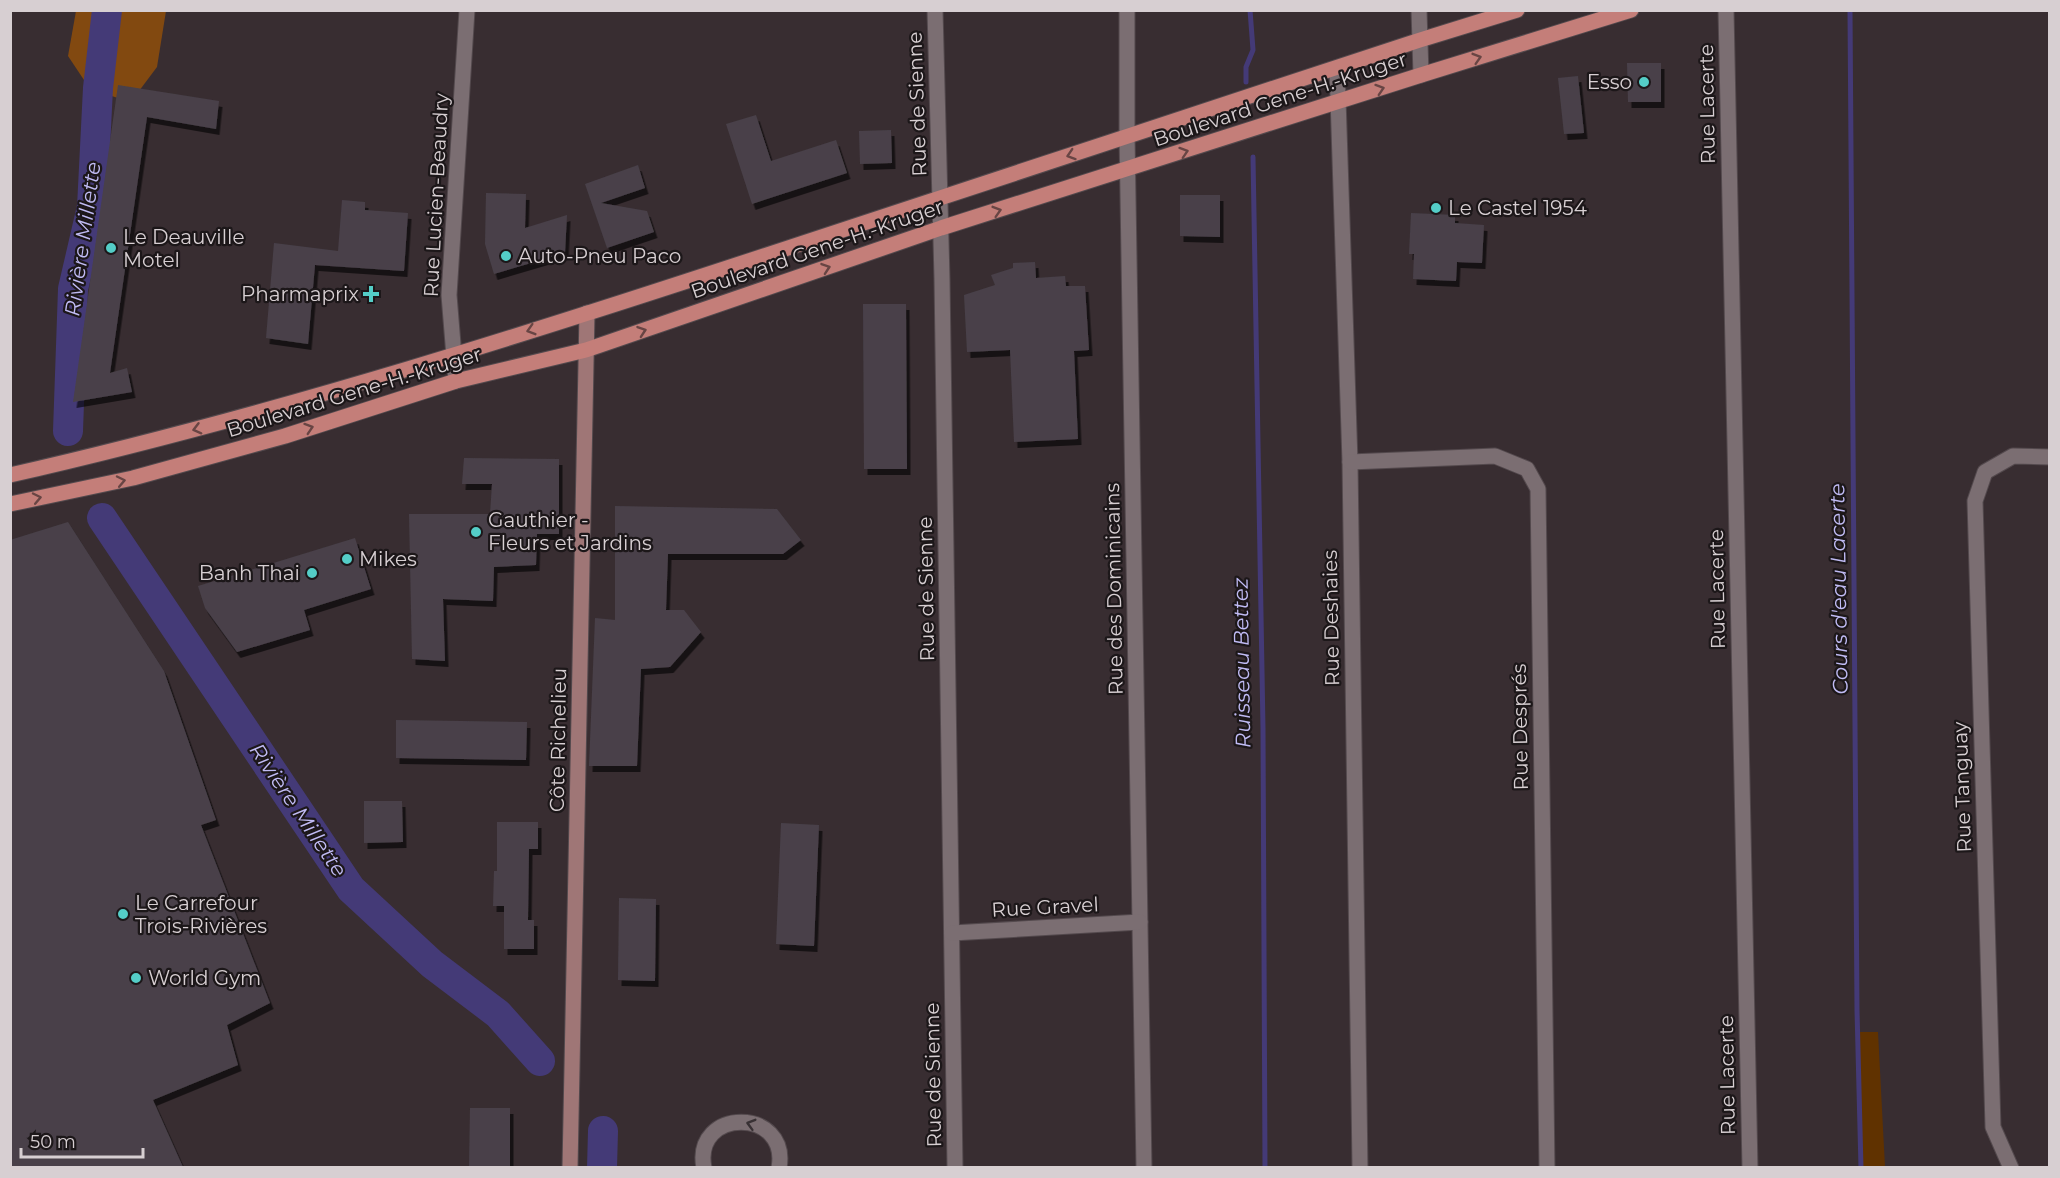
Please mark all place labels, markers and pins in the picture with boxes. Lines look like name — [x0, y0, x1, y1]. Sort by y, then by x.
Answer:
place label: Esso — [1587, 70, 1632, 94]
marker: Esso — [1637, 75, 1651, 89]
place label: Le Castel 1954 — [1448, 196, 1587, 220]
marker: Le Castel 1954 — [1429, 201, 1443, 215]
place label: Le Deauville Motel — [123, 225, 245, 272]
marker: Le Deauville Motel — [104, 241, 118, 255]
place label: Auto-Pneu Paco — [518, 244, 681, 268]
marker: Auto-Pneu Paco — [499, 249, 513, 263]
place label: Pharmaprix — [241, 282, 359, 306]
marker: Pharmaprix — [364, 287, 378, 301]
place label: Gauthier - Fleurs et Jardins — [488, 508, 652, 555]
marker: Gauthier - Fleurs et Jardins — [469, 525, 483, 539]
place label: Mikes — [359, 547, 417, 571]
marker: Mikes — [340, 552, 354, 566]
place label: Banh Thai — [199, 561, 300, 585]
marker: Banh Thai — [305, 566, 319, 580]
place label: Le Carrefour Trois-Rivières — [135, 891, 267, 938]
marker: Le Carrefour Trois-Rivières — [116, 907, 130, 921]
place label: World Gym — [148, 966, 261, 990]
marker: World Gym — [129, 971, 143, 985]

